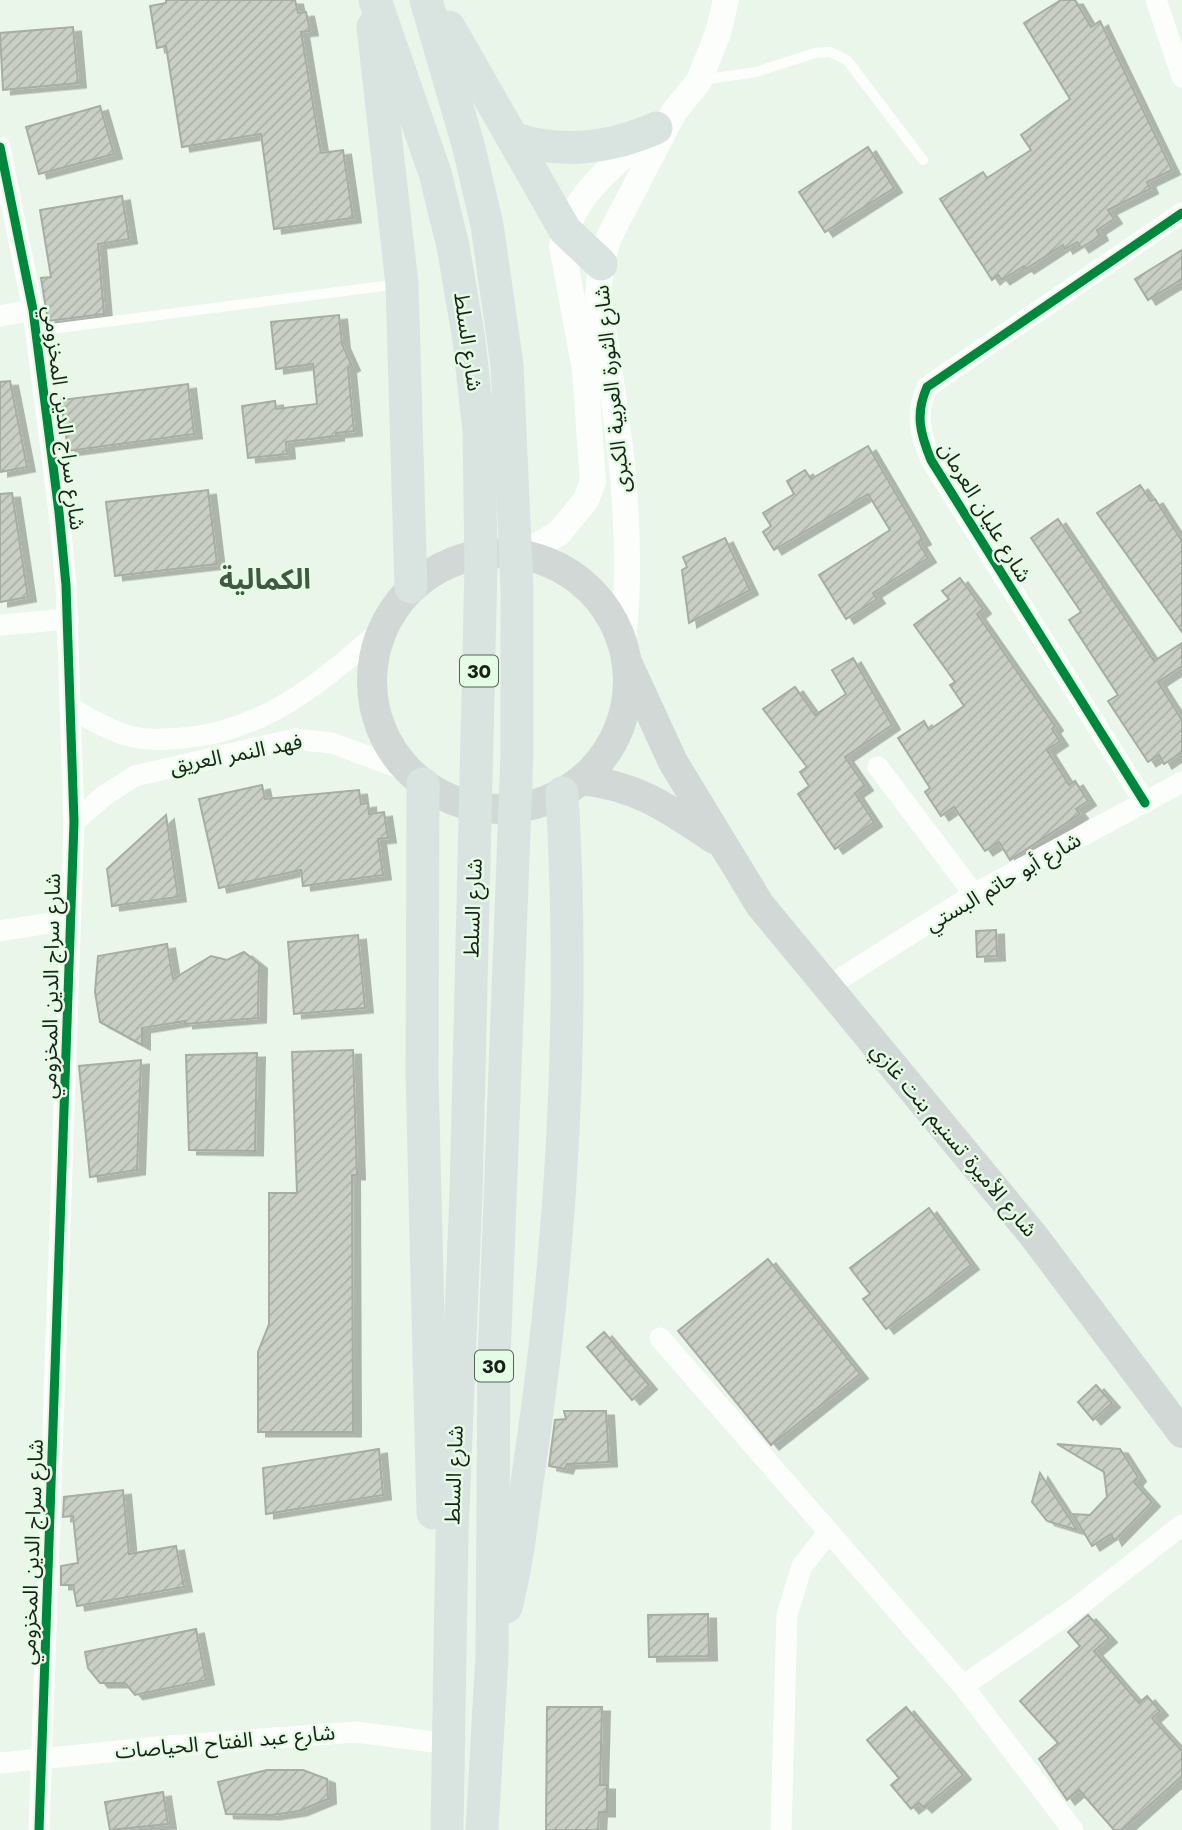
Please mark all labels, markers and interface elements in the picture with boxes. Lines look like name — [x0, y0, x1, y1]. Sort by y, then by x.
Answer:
street label: شارع الثورة العربية الكبرى — [586, 284, 638, 494]
street label: شارع السلط — [446, 291, 490, 393]
street label: شارع سراج الدين المخزومي — [34, 304, 93, 532]
street label: شارع عليان العرمان — [931, 436, 1039, 588]
district label: الكمالية — [219, 559, 311, 600]
road number: 30 — [460, 656, 498, 686]
street label: فهد النمر العريق — [167, 726, 305, 782]
street label: شارع أبو حاتم البستي — [919, 825, 1087, 940]
street label: شارع السلط — [456, 858, 490, 958]
street label: شارع سراج الدين المخزومي — [34, 873, 69, 1099]
street label: شارع الأميرة تسنيم بنت غازي — [863, 1036, 1044, 1244]
road number: 30 — [475, 1350, 513, 1382]
street label: شارع السلط — [437, 1425, 471, 1525]
street label: شارع سراج الدين المخزومي — [13, 1439, 52, 1665]
street label: شارع عبد الفتاح الحياصات — [114, 1717, 336, 1767]

